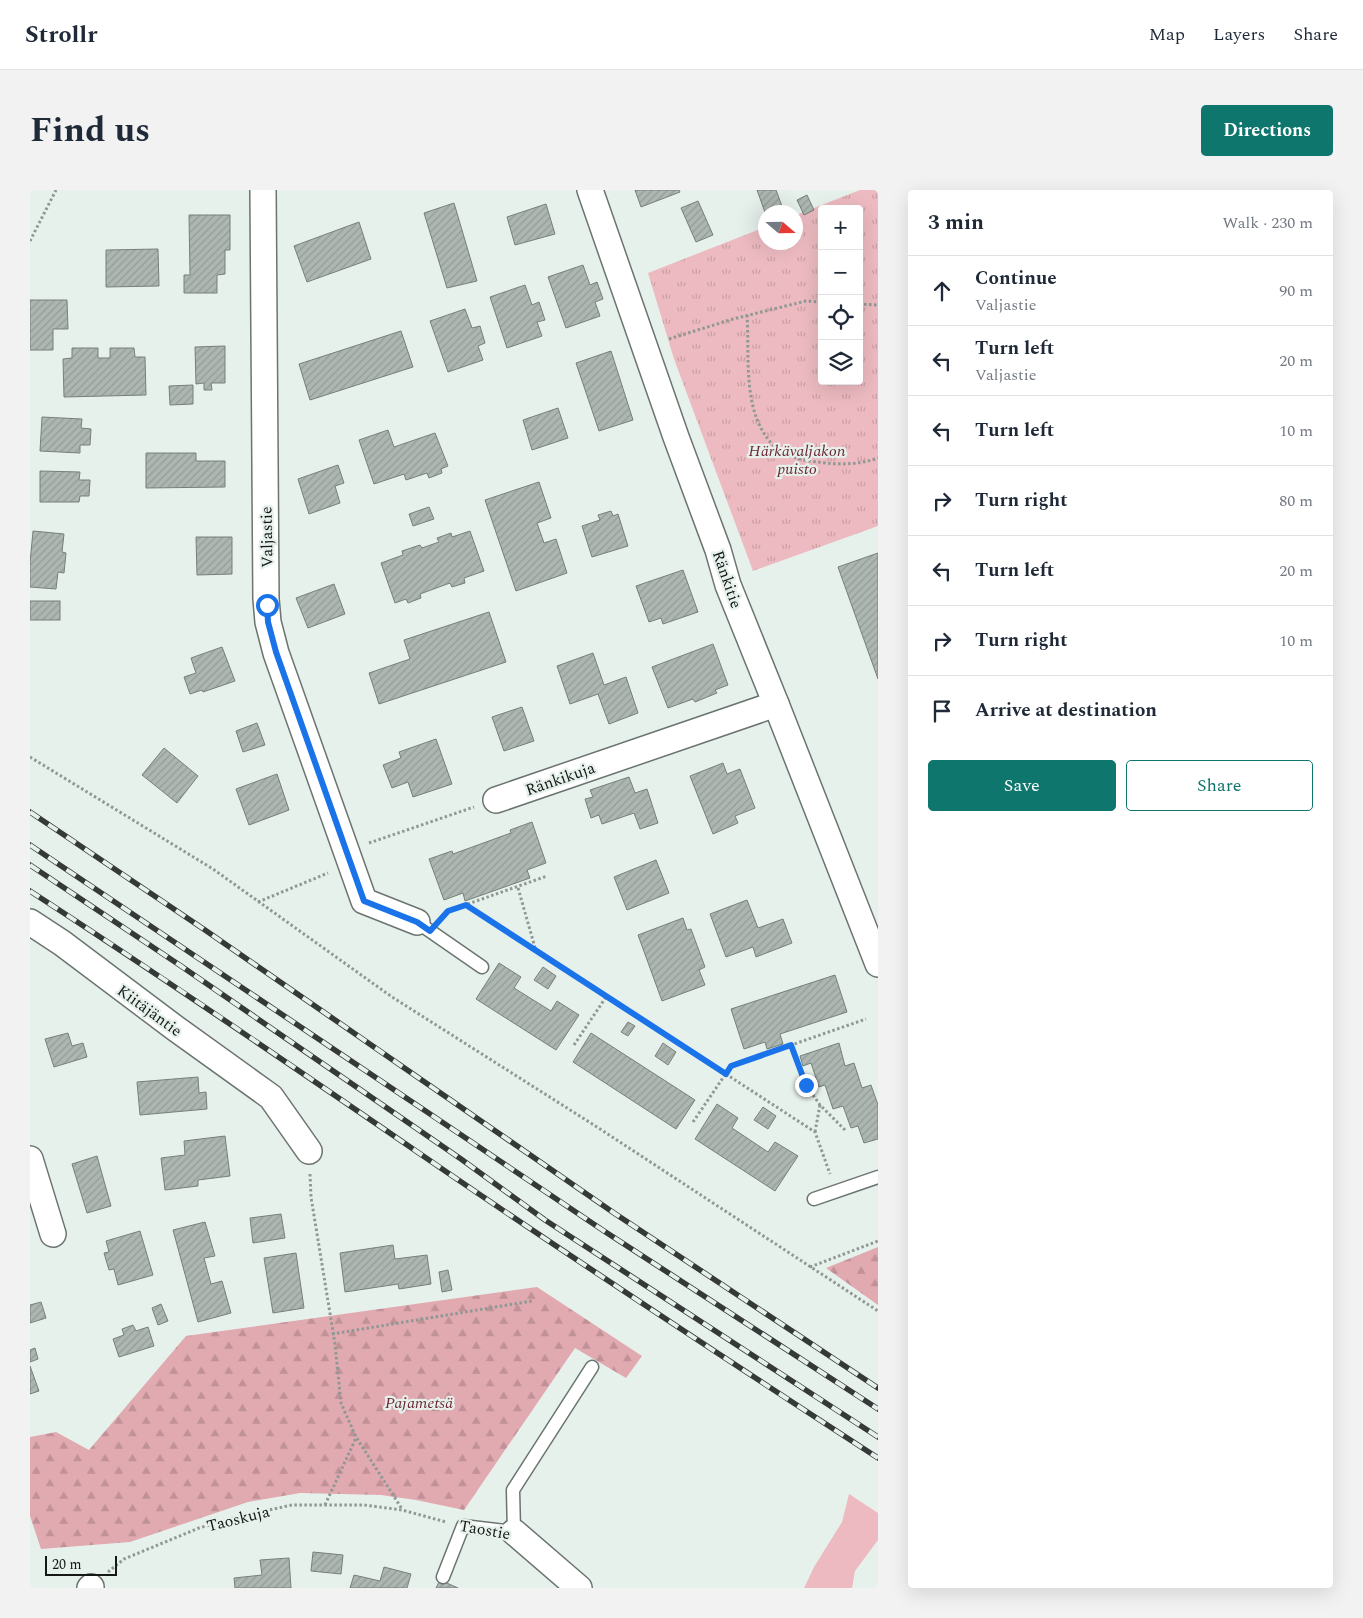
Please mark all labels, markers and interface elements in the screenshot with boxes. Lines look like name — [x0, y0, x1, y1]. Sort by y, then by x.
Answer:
text: Strollr — [25, 17, 97, 53]
text: Map — [1149, 21, 1185, 48]
text: Layers — [1213, 21, 1265, 48]
text: Share — [1293, 21, 1338, 48]
text: Find us — [30, 104, 150, 157]
button: Directions — [1201, 105, 1333, 156]
north arrow — [758, 205, 803, 250]
map controls — [818, 205, 863, 385]
button: + — [818, 205, 863, 250]
text: 3 min — [928, 207, 984, 239]
text: Walk · 230 m — [1222, 211, 1313, 235]
button: − — [818, 250, 863, 295]
text: Continue — [975, 264, 1057, 293]
icon: ahead — [928, 277, 956, 305]
text: 90 m — [1279, 279, 1313, 303]
text: Valjastie — [975, 293, 1037, 317]
button: locate — [818, 295, 863, 340]
text: Turn left — [975, 334, 1054, 363]
button: layers — [818, 340, 863, 385]
icon: left — [928, 347, 956, 375]
text: 20 m — [1279, 349, 1313, 373]
text: Valjastie — [975, 363, 1037, 387]
text: Turn left — [975, 416, 1054, 445]
icon: left — [928, 417, 956, 445]
text: 10 m — [1279, 419, 1313, 443]
park label: Härkävaljakon puisto — [749, 439, 846, 481]
text: Turn right — [975, 486, 1068, 515]
icon: right — [928, 487, 956, 515]
text: 80 m — [1279, 489, 1313, 513]
street label: Valjastie — [254, 506, 280, 568]
street label: Ränkitie — [706, 547, 748, 612]
text: Turn left — [975, 556, 1054, 585]
icon: left — [928, 557, 956, 585]
text: 20 m — [1279, 559, 1313, 583]
route start — [256, 594, 279, 617]
text: Turn right — [975, 626, 1068, 655]
icon: right — [928, 627, 956, 655]
text: 10 m — [1279, 629, 1313, 653]
text: Arrive at destination — [975, 696, 1157, 725]
icon: arrive — [928, 697, 956, 725]
street label: Ränkikuja — [522, 756, 598, 802]
button: Save — [928, 760, 1116, 811]
button: Share — [1126, 760, 1313, 811]
street label: Kiitäjäntie — [112, 979, 187, 1043]
route end — [795, 1074, 818, 1097]
park label: Pajametsä — [385, 1391, 453, 1415]
street label: Taoskuja — [204, 1500, 272, 1538]
street label: Taostie — [457, 1514, 512, 1546]
scale bar — [45, 1553, 118, 1576]
text: 20 m — [52, 1554, 82, 1575]

